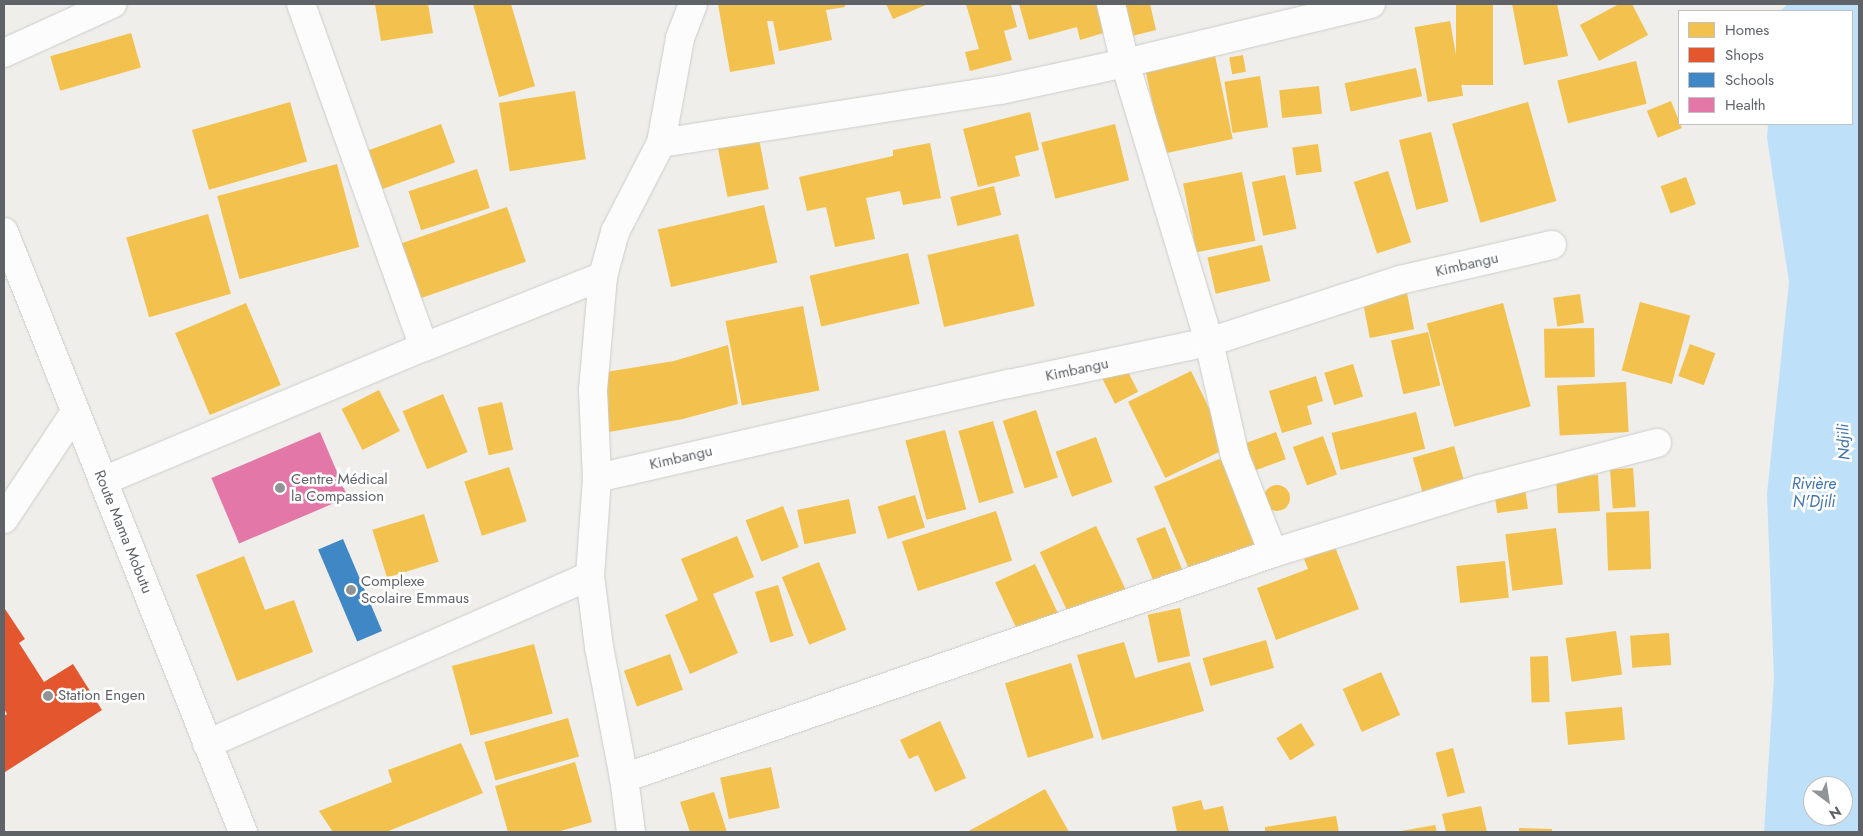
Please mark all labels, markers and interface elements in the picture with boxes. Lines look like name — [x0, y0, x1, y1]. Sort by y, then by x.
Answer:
legend — [1678, 10, 1853, 125]
text: Homes — [1725, 19, 1769, 41]
text: Shops — [1725, 44, 1764, 66]
text: Schools — [1725, 69, 1774, 91]
text: Health — [1725, 94, 1766, 116]
street label: Kimbangu — [1434, 249, 1500, 281]
street label: Kimbangu — [1044, 355, 1110, 385]
water label: Ndjili — [1834, 423, 1854, 461]
street label: Kimbangu — [648, 442, 714, 474]
street label: Route Mama Mobutu — [90, 468, 156, 596]
place label: Centre Médical la Compassion — [291, 470, 388, 505]
water label: Rivière N'Djili — [1792, 474, 1836, 512]
marker: Centre Médical la Compassion — [273, 481, 287, 495]
place label: Complexe Scolaire Emmaus — [361, 572, 469, 607]
marker: Complexe Scolaire Emmaus — [345, 584, 357, 596]
place label: Station Engen — [58, 687, 145, 705]
marker: Station Engen — [42, 690, 54, 702]
north arrow — [1803, 776, 1853, 826]
text: N — [1825, 802, 1845, 824]

